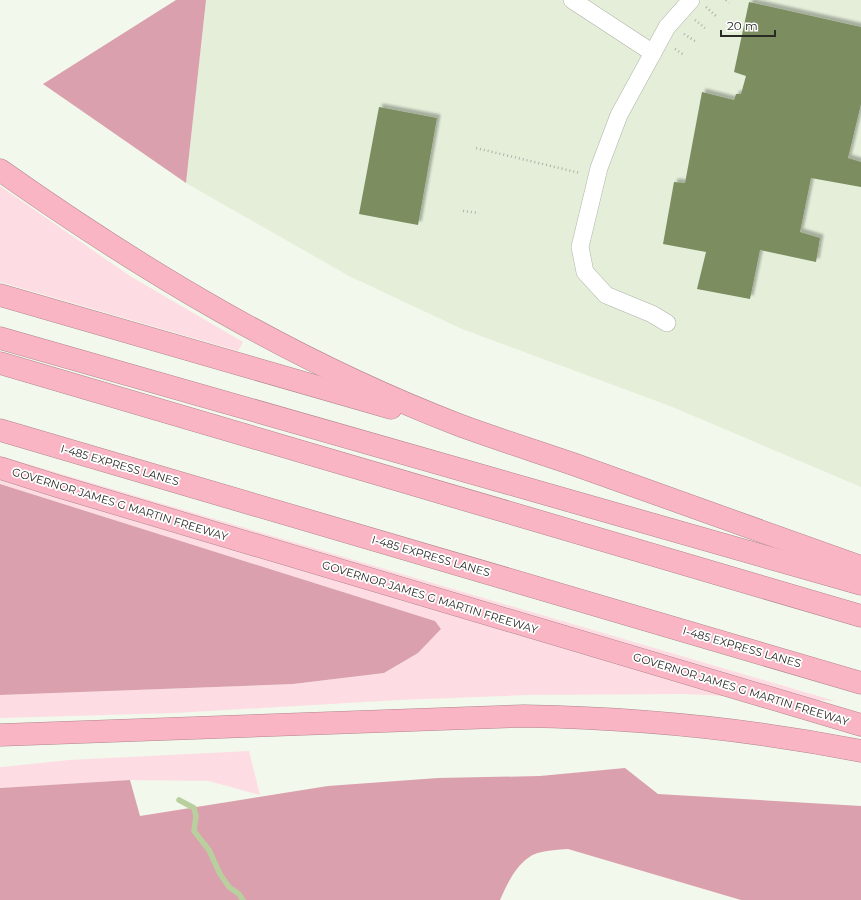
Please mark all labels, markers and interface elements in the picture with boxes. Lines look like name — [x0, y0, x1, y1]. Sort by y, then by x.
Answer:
scale bar — [721, 12, 775, 38]
text: 20 m — [727, 18, 758, 33]
street label: I-485 EXPRESS LANES — [59, 441, 181, 489]
street label: GOVERNOR JAMES G MARTIN FREEWAY — [10, 464, 230, 544]
street label: I-485 EXPRESS LANES — [370, 532, 492, 580]
street label: GOVERNOR JAMES G MARTIN FREEWAY — [320, 557, 540, 637]
street label: I-485 EXPRESS LANES — [681, 623, 803, 671]
street label: GOVERNOR JAMES G MARTIN FREEWAY — [631, 649, 851, 729]

